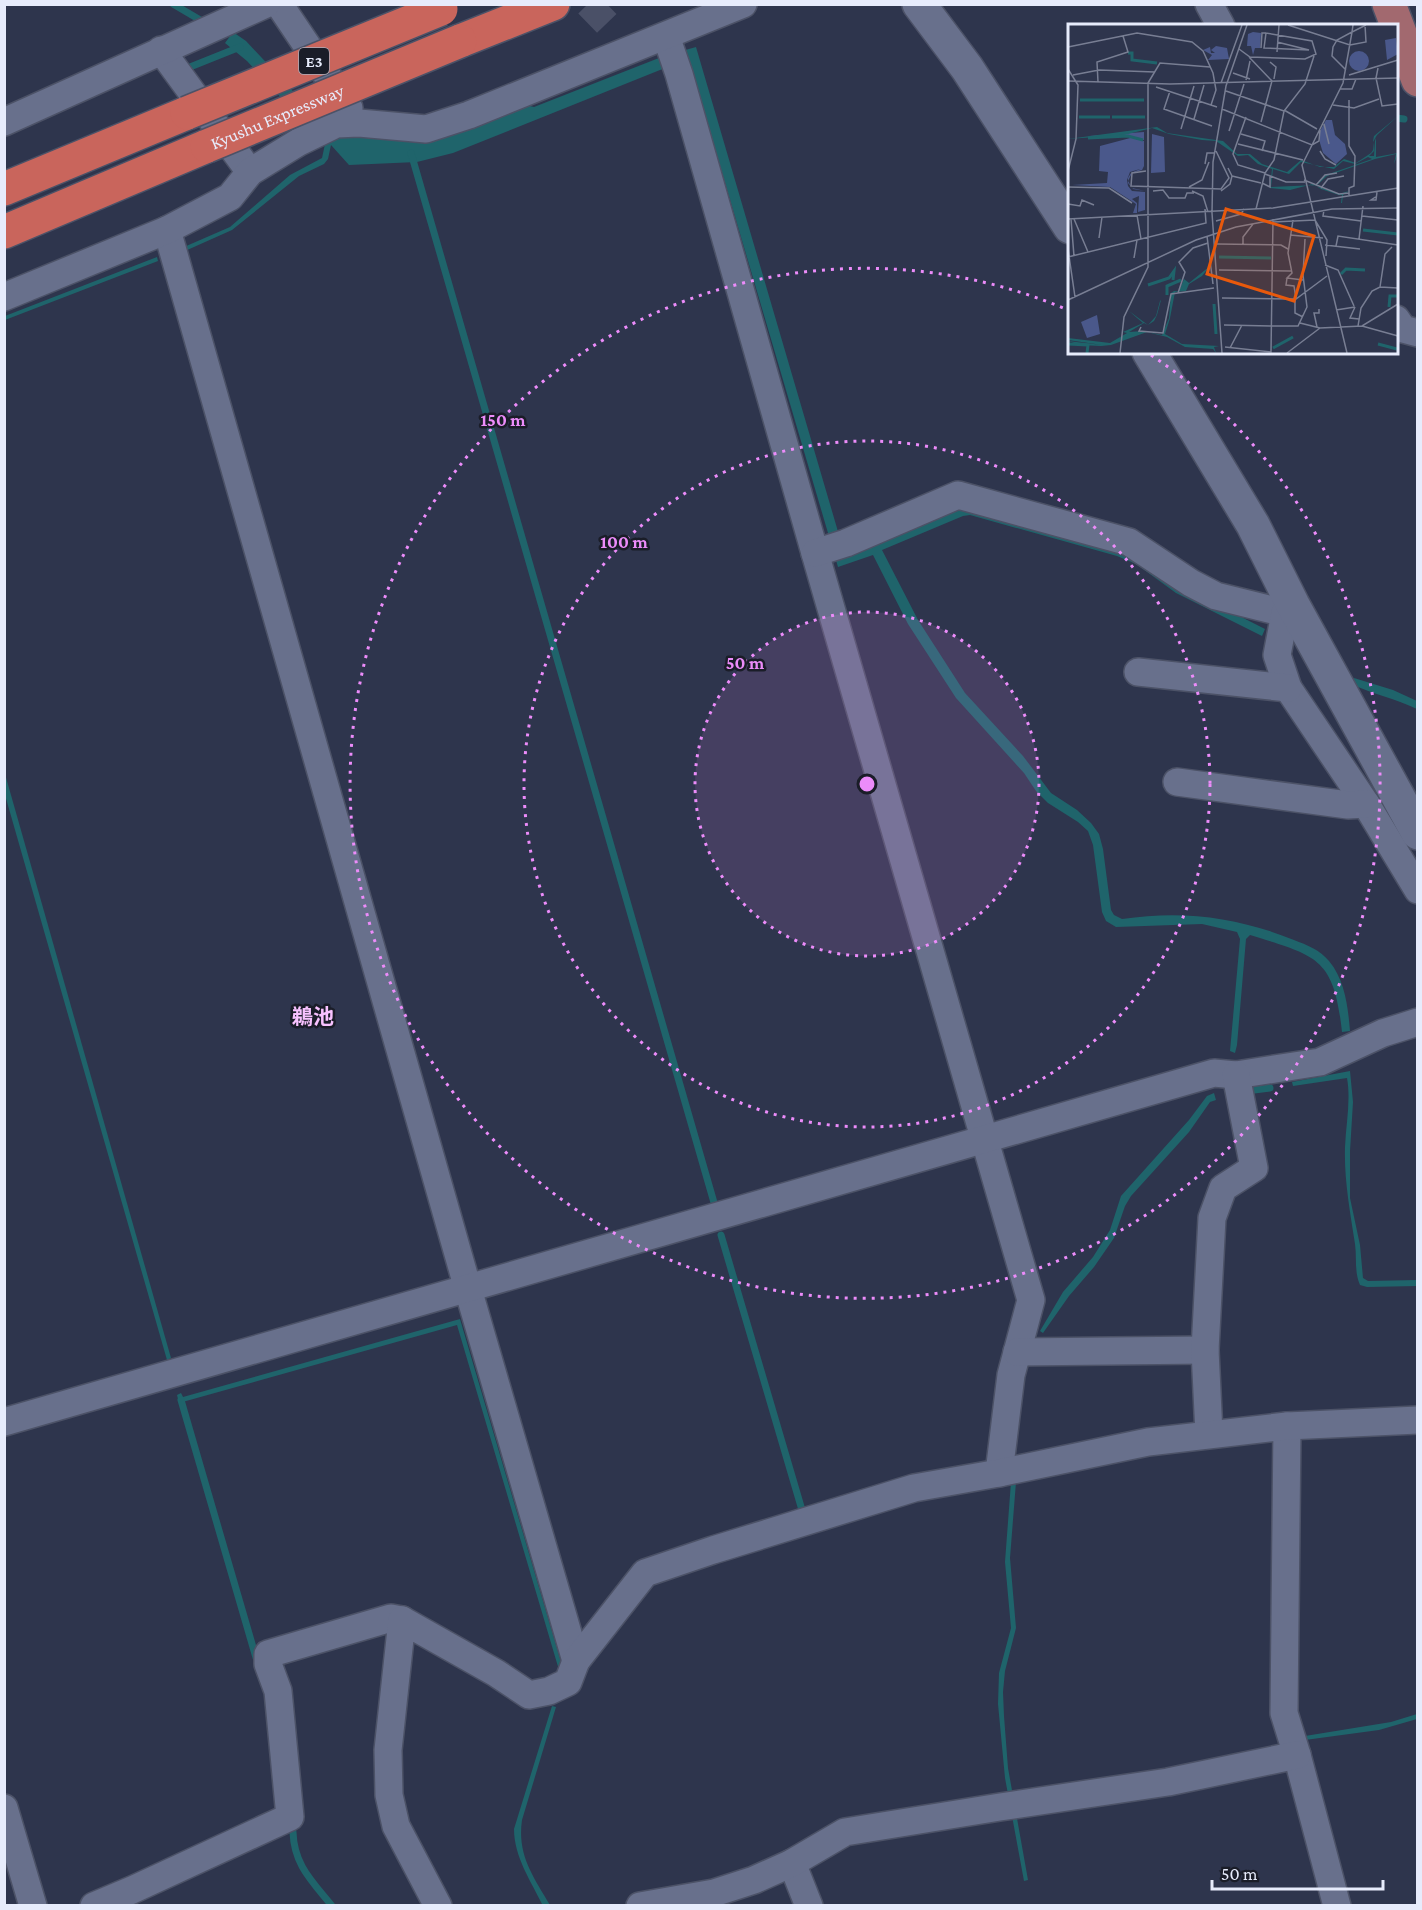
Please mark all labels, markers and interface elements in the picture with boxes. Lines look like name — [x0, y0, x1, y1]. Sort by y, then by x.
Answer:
inset map — [1068, 24, 1398, 354]
road number: E3 — [299, 48, 329, 74]
street label: Kyushu Expressway — [208, 80, 347, 153]
text: 150 m — [480, 410, 526, 430]
text: 100 m — [600, 532, 648, 552]
text: 50 m — [726, 653, 765, 673]
centre of rings — [857, 774, 877, 794]
district label: 鵜池 — [292, 1005, 334, 1029]
scale bar — [1212, 1853, 1383, 1891]
text: 50 m — [1221, 1864, 1258, 1884]

